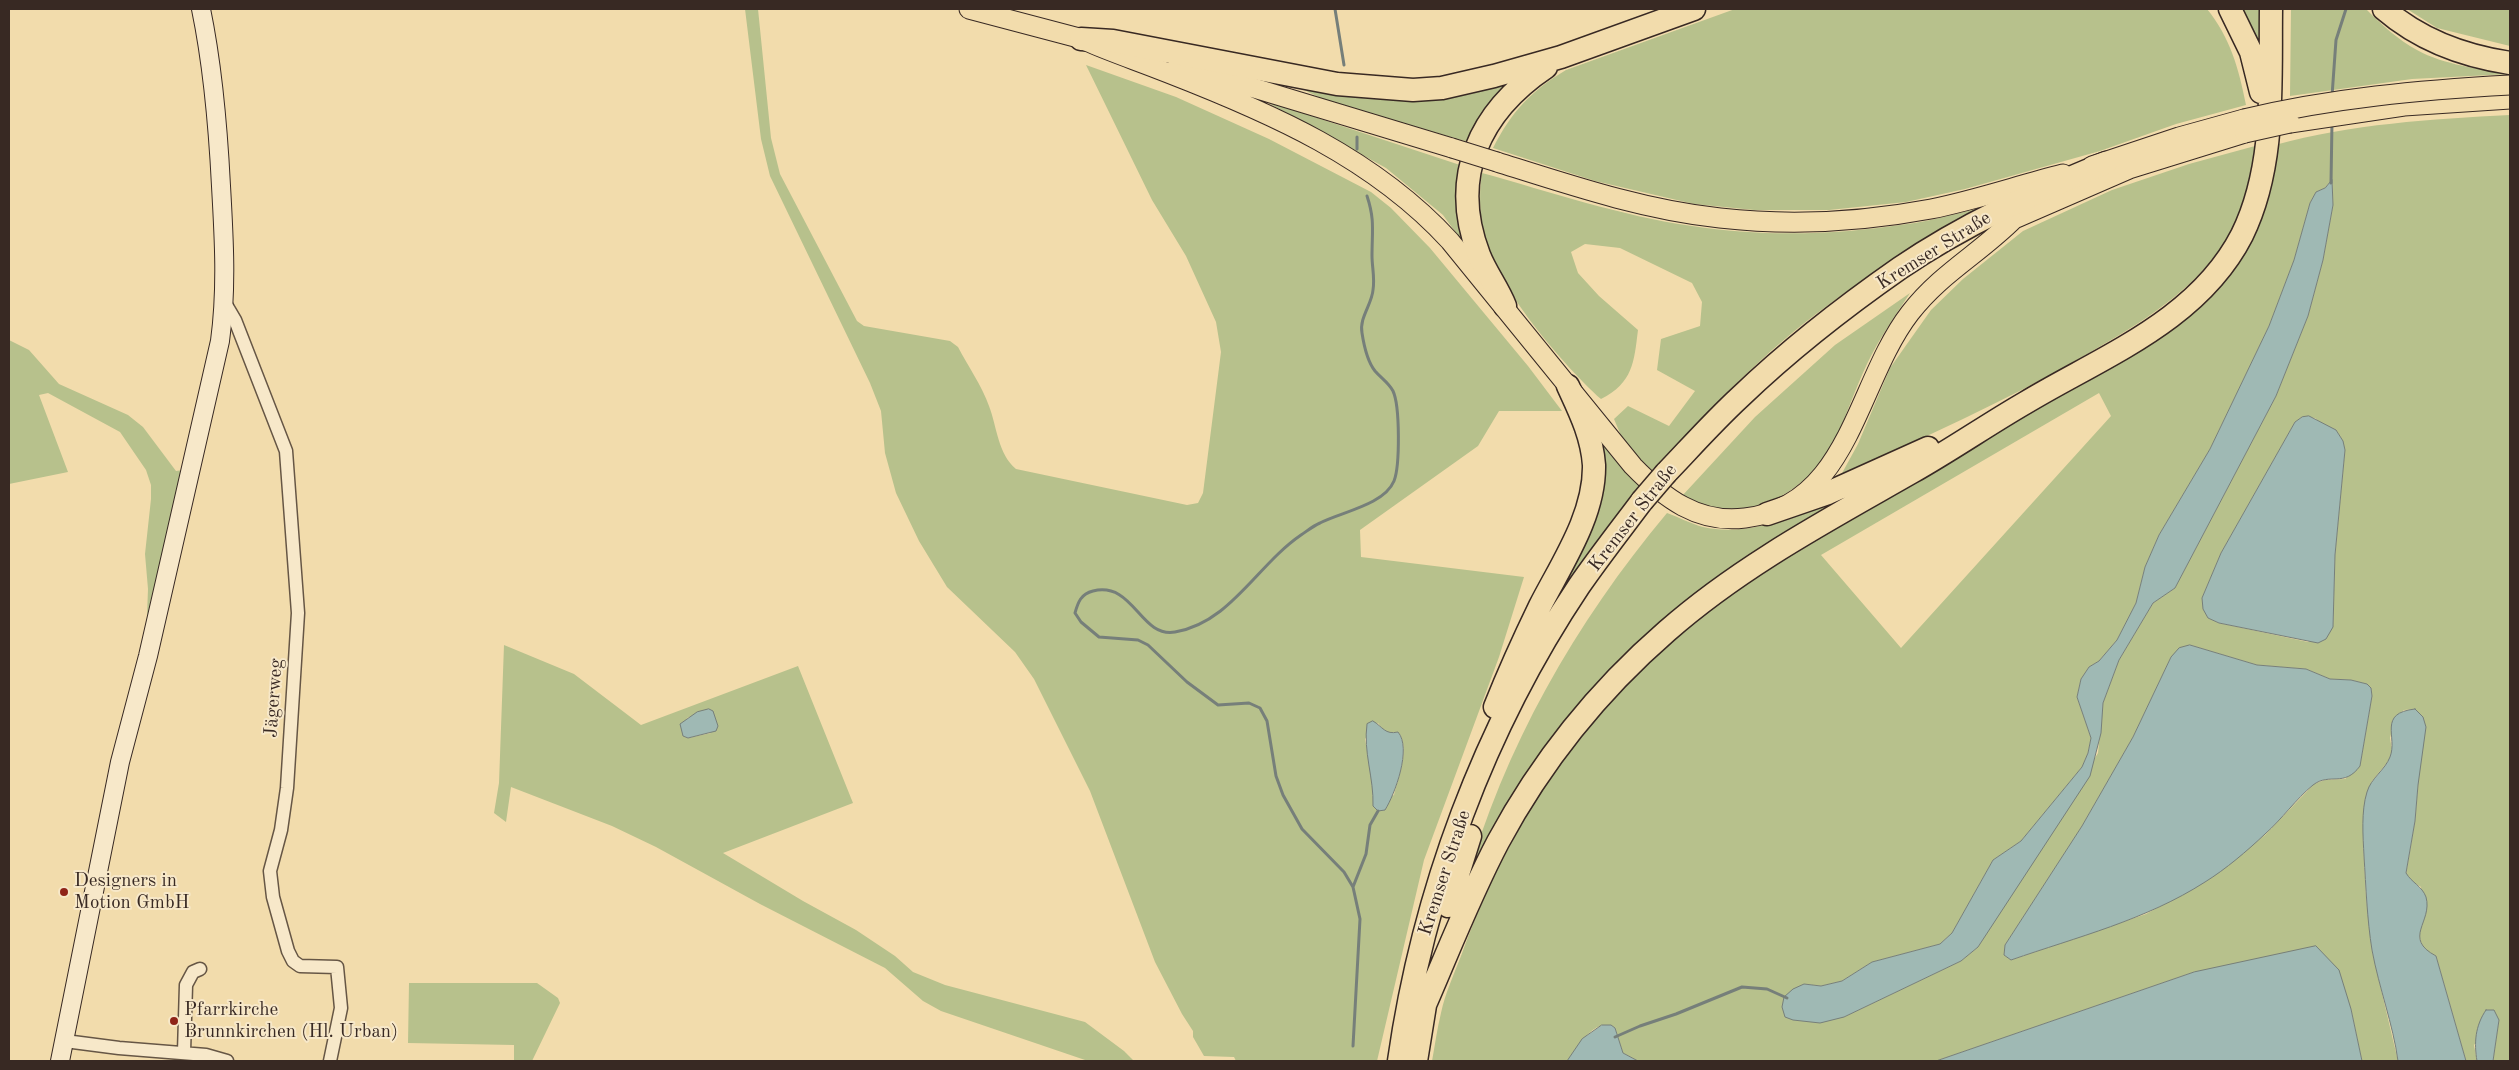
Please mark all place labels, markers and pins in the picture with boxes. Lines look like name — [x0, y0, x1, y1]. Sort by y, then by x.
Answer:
place label: Designers in Motion GmbH — [74, 870, 190, 914]
marker: Designers in Motion GmbH — [58, 886, 70, 898]
place label: Pfarrkirche Brunnkirchen (Hl. Urban) — [184, 999, 398, 1043]
marker: Pfarrkirche Brunnkirchen (Hl. Urban) — [168, 1015, 180, 1027]

